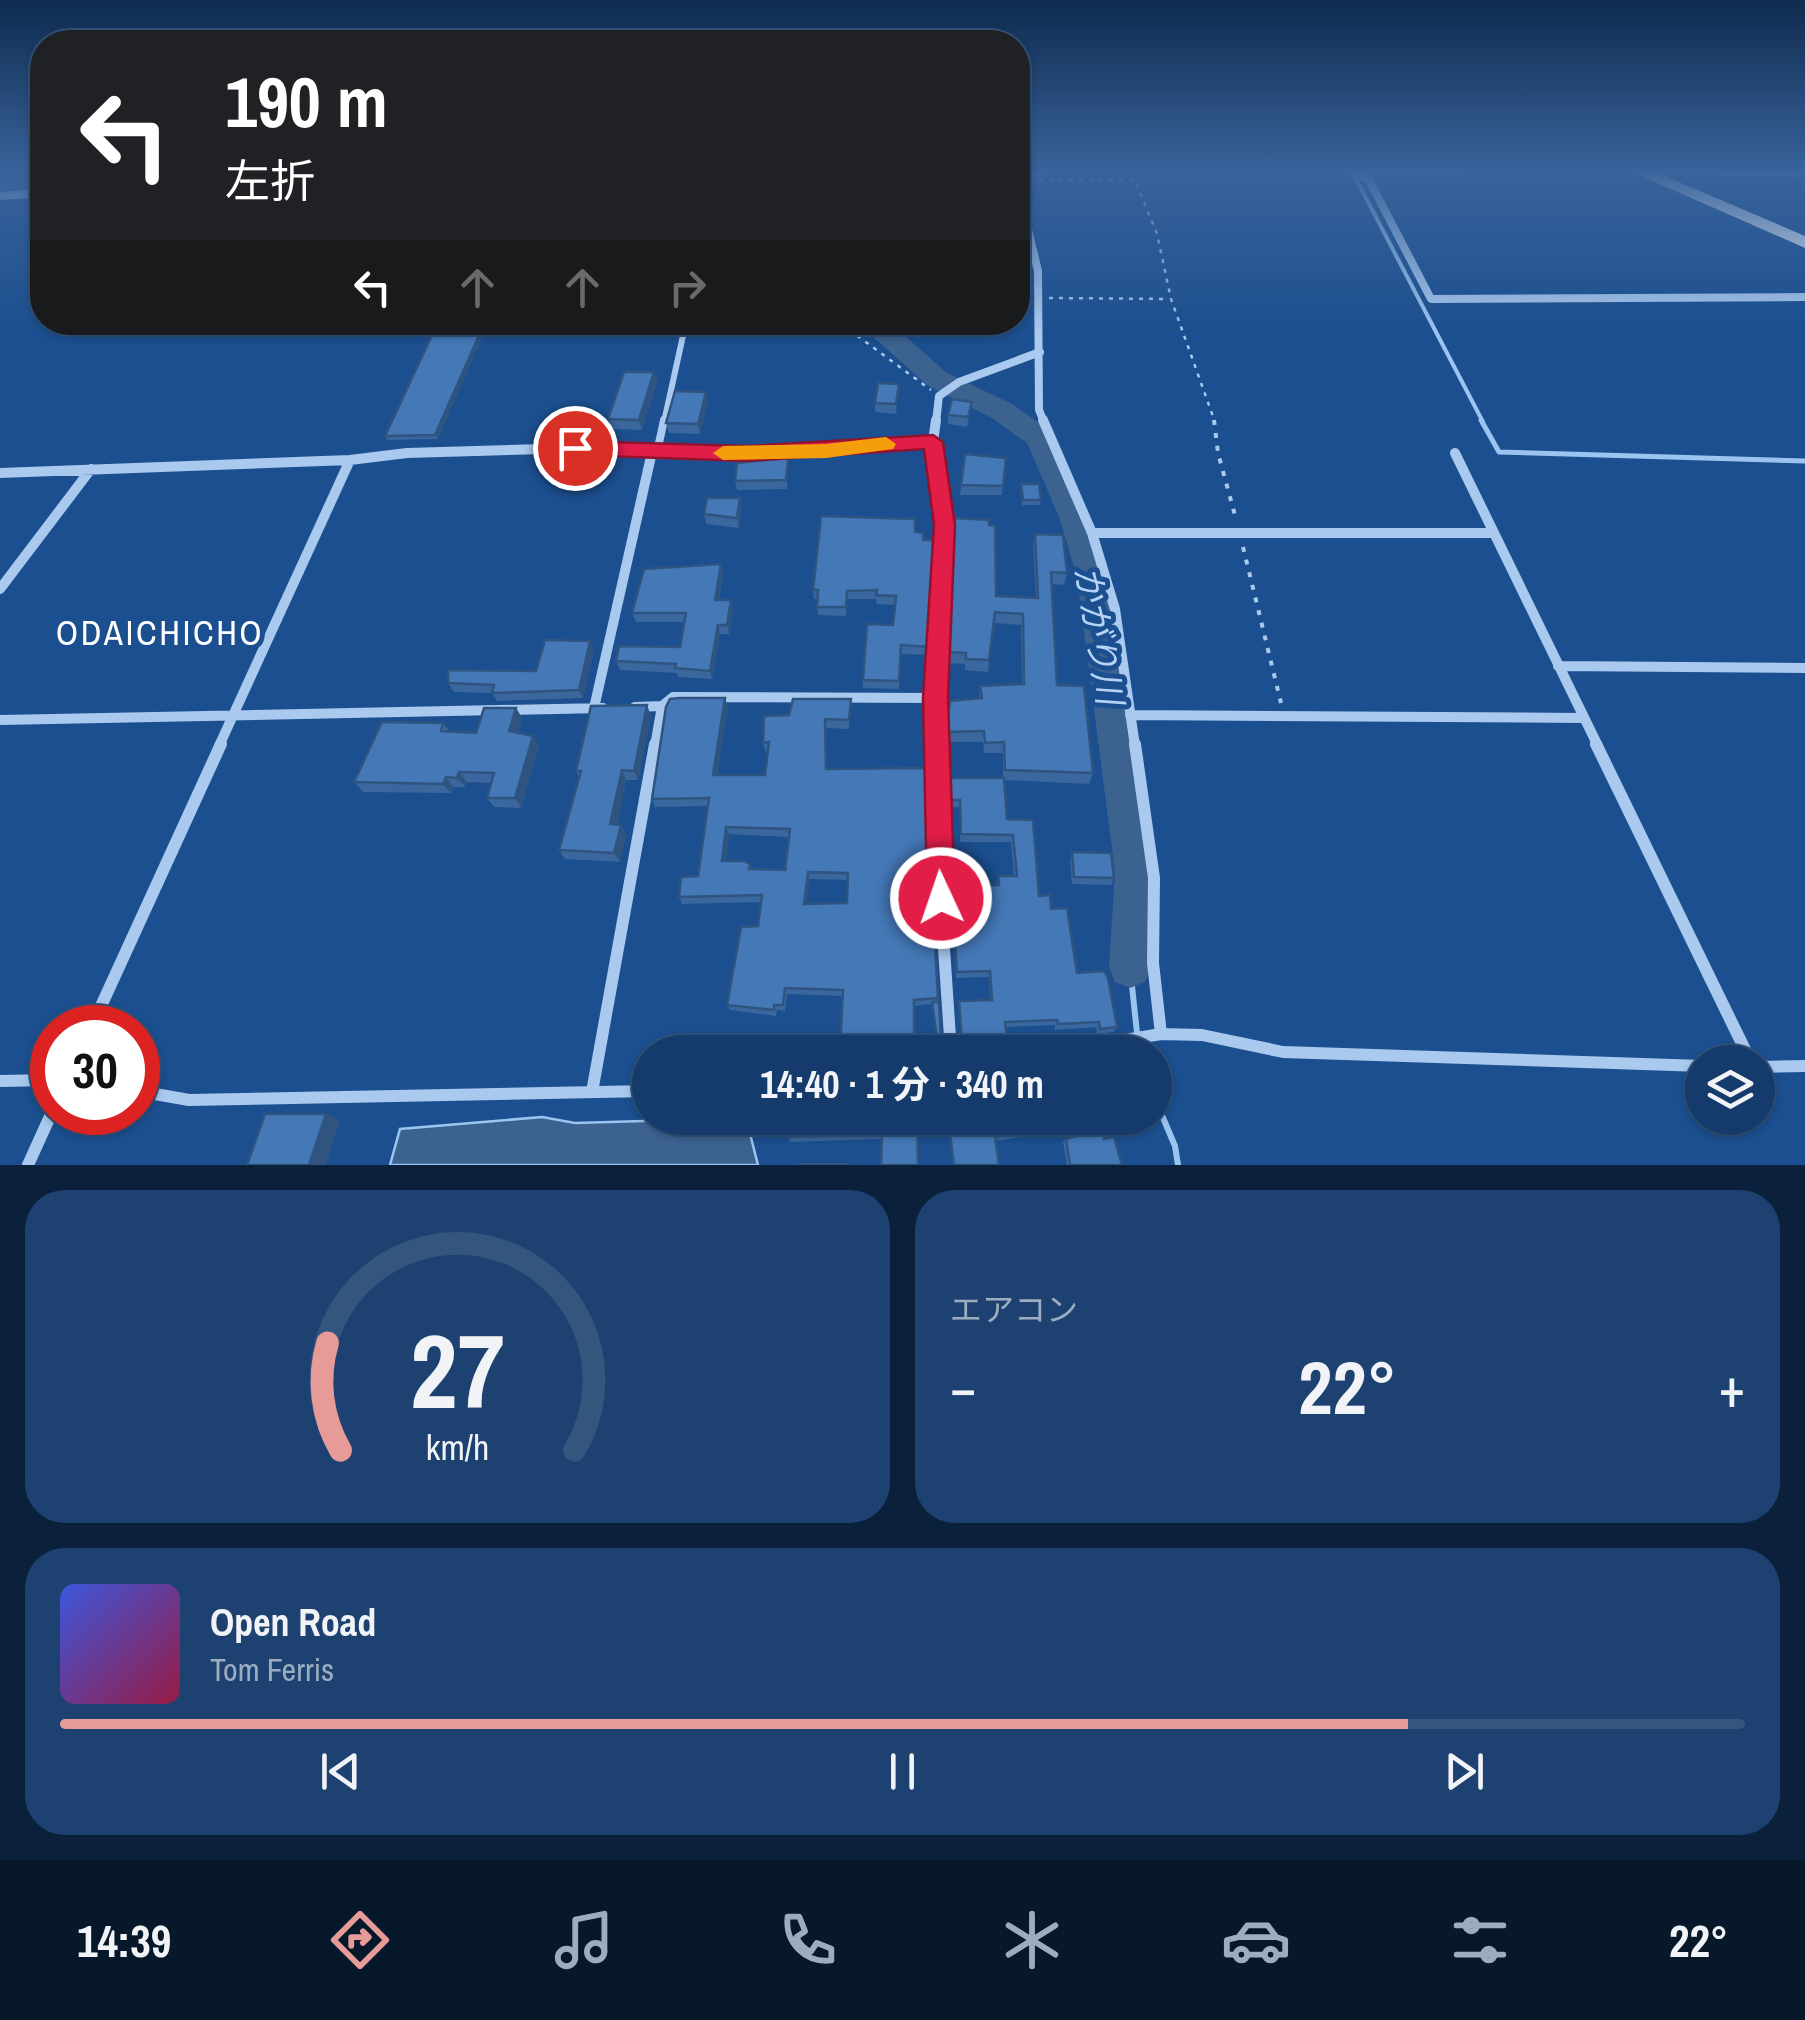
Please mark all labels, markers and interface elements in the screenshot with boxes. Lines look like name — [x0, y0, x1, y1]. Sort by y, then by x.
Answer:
text: 190 m — [225, 55, 388, 149]
icon: left — [60, 70, 190, 200]
text: 左折 — [225, 150, 315, 211]
icon: left — [345, 260, 400, 315]
icon: ahead — [450, 260, 505, 315]
icon: ahead — [555, 260, 610, 315]
icon: right — [660, 260, 715, 315]
pin — [533, 406, 618, 491]
icon: arrive — [548, 421, 603, 476]
water label: かがり川 — [1064, 562, 1135, 712]
district label: ODAICHICHO — [56, 609, 264, 656]
position arrow — [889, 846, 993, 950]
speed limit sign: 30 — [30, 1005, 160, 1135]
map controls — [1685, 1045, 1775, 1135]
button: layers — [1685, 1045, 1775, 1135]
text: 14:40 · 1 分 · 340 m — [760, 1059, 1044, 1110]
text: エアコン — [950, 1288, 1078, 1331]
text: 27 — [410, 1300, 505, 1440]
text: 22° — [1298, 1336, 1397, 1437]
text: − — [950, 1350, 976, 1424]
text: + — [1719, 1350, 1745, 1424]
text: km/h — [426, 1423, 489, 1471]
text: Open Road — [210, 1597, 376, 1648]
text: Tom Ferris — [210, 1648, 334, 1691]
icon: previous — [313, 1744, 368, 1799]
icon: pause — [875, 1744, 930, 1799]
icon: next — [1437, 1744, 1492, 1799]
icon: directions — [325, 1905, 395, 1975]
icon: music — [549, 1905, 619, 1975]
icon: phone — [773, 1905, 843, 1975]
icon: climate — [997, 1905, 1067, 1975]
icon: car — [1221, 1905, 1291, 1975]
icon: filters — [1445, 1905, 1515, 1975]
text: 14:39 — [77, 1910, 171, 1971]
text: 22° — [1669, 1910, 1728, 1971]

